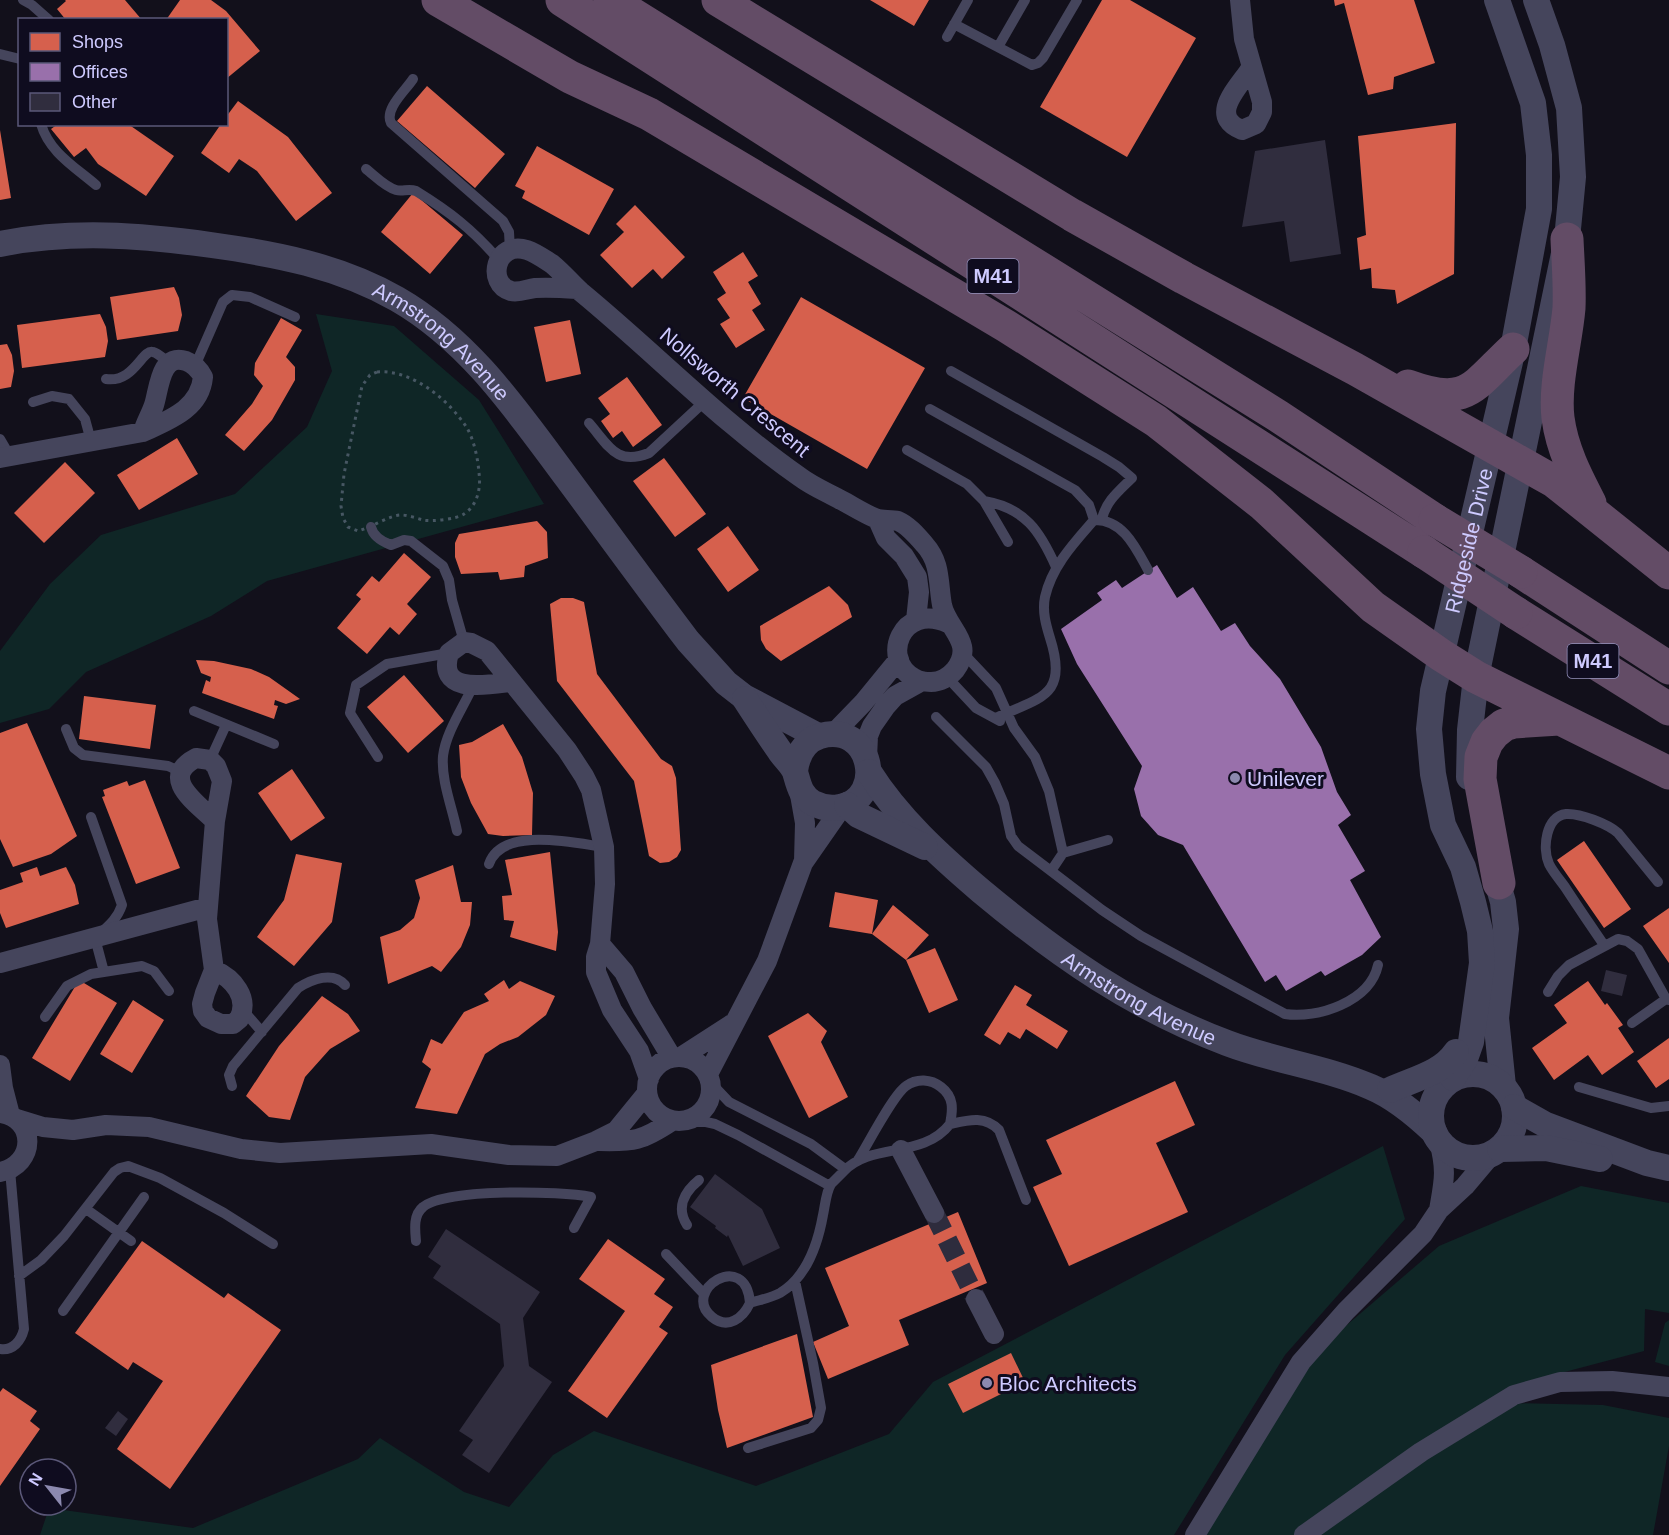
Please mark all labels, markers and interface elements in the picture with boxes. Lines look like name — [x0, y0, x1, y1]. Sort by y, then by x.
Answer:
legend — [18, 18, 228, 126]
text: Shops — [72, 32, 123, 52]
text: Offices — [72, 62, 128, 82]
text: Other — [72, 92, 117, 112]
road number: M41 — [968, 259, 1018, 293]
street label: Armstrong Avenue — [370, 277, 515, 404]
street label: Nollsworth Crescent — [656, 323, 814, 461]
street label: Ridgeside Drive — [1440, 466, 1496, 615]
road number: M41 — [1568, 644, 1618, 678]
place label: Unilever — [1247, 767, 1324, 790]
marker: Unilever — [1228, 771, 1242, 785]
street label: Armstrong Avenue — [1058, 946, 1220, 1049]
place label: Bloc Architects — [999, 1372, 1137, 1395]
marker: Bloc Architects — [980, 1376, 994, 1390]
north arrow — [18, 1457, 78, 1517]
text: N — [25, 1470, 46, 1489]

